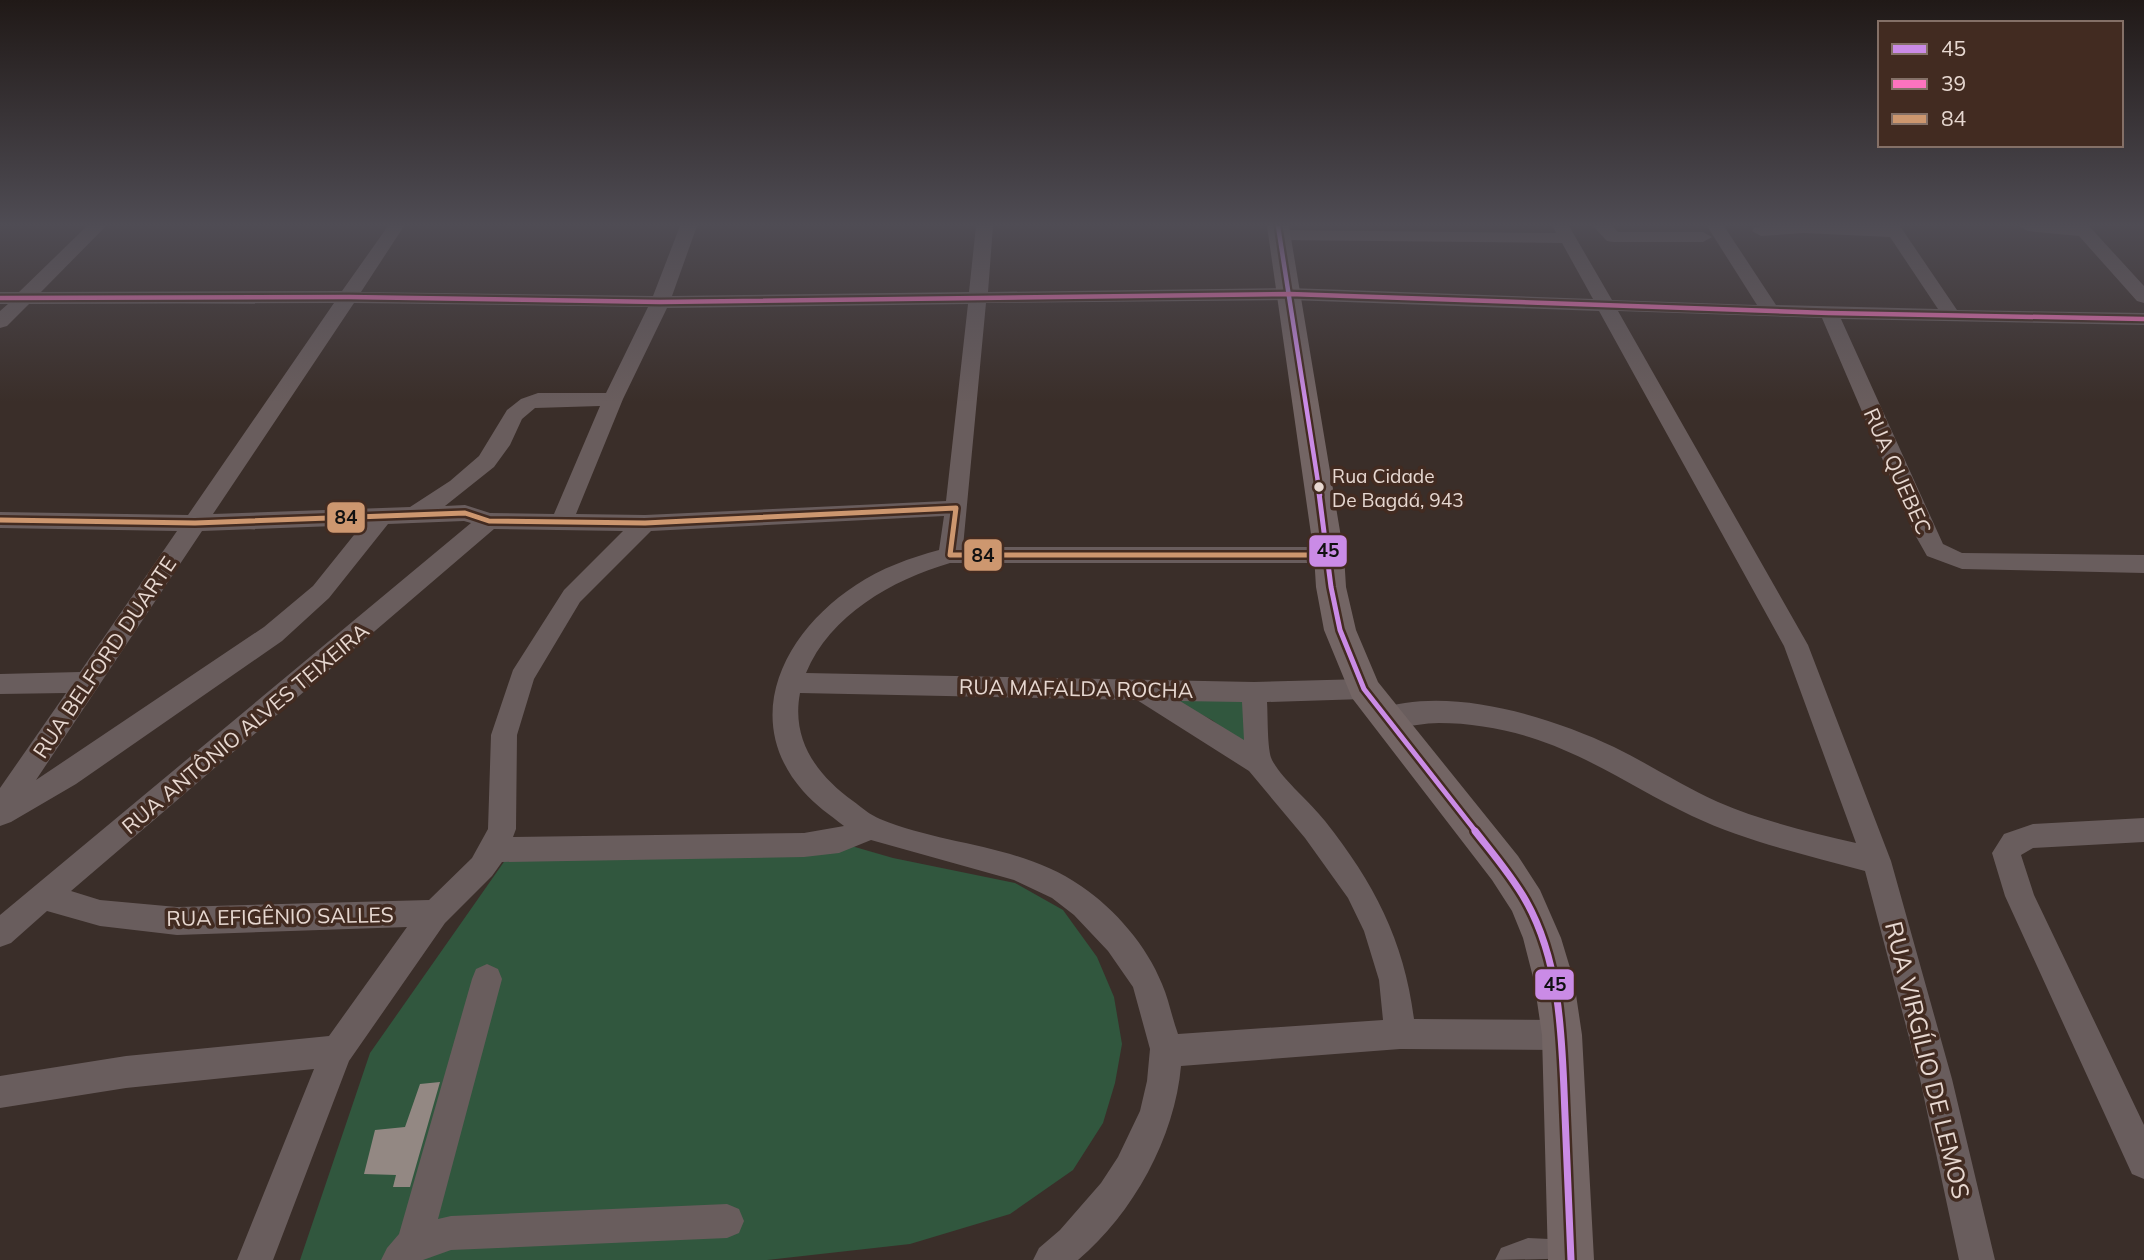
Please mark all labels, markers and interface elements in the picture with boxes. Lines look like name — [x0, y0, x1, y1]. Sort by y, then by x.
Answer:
legend — [1878, 21, 2123, 147]
text: 45 — [1941, 35, 1966, 61]
text: 39 — [1941, 70, 1966, 96]
text: 84 — [1941, 105, 1967, 131]
street label: RUA QUEBEC — [1859, 404, 1937, 538]
place label: Rua Cidade De Bagdá, 943 — [1332, 464, 1464, 512]
marker: Rua Cidade De Bagdá, 943 — [1312, 480, 1326, 494]
line badge: 84 — [326, 501, 366, 534]
text: 84 — [335, 505, 358, 529]
line badge: 45 — [1308, 534, 1348, 568]
line badge: 84 — [963, 538, 1003, 572]
text: 45 — [1317, 538, 1339, 562]
text: 84 — [972, 543, 995, 567]
street label: RUA BELFORD DUARTE — [27, 551, 181, 763]
street label: RUA ANTÔNIO ALVES TEIXEIRA — [116, 617, 374, 839]
street label: RUA MAFALDA ROCHA — [959, 673, 1194, 703]
street label: RUA EFIGÊNIO SALLES — [166, 901, 394, 931]
street label: RUA VIRGÍLIO DE LEMOS — [1879, 918, 1977, 1202]
line badge: 45 — [1534, 968, 1575, 1001]
text: 45 — [1544, 972, 1566, 996]

